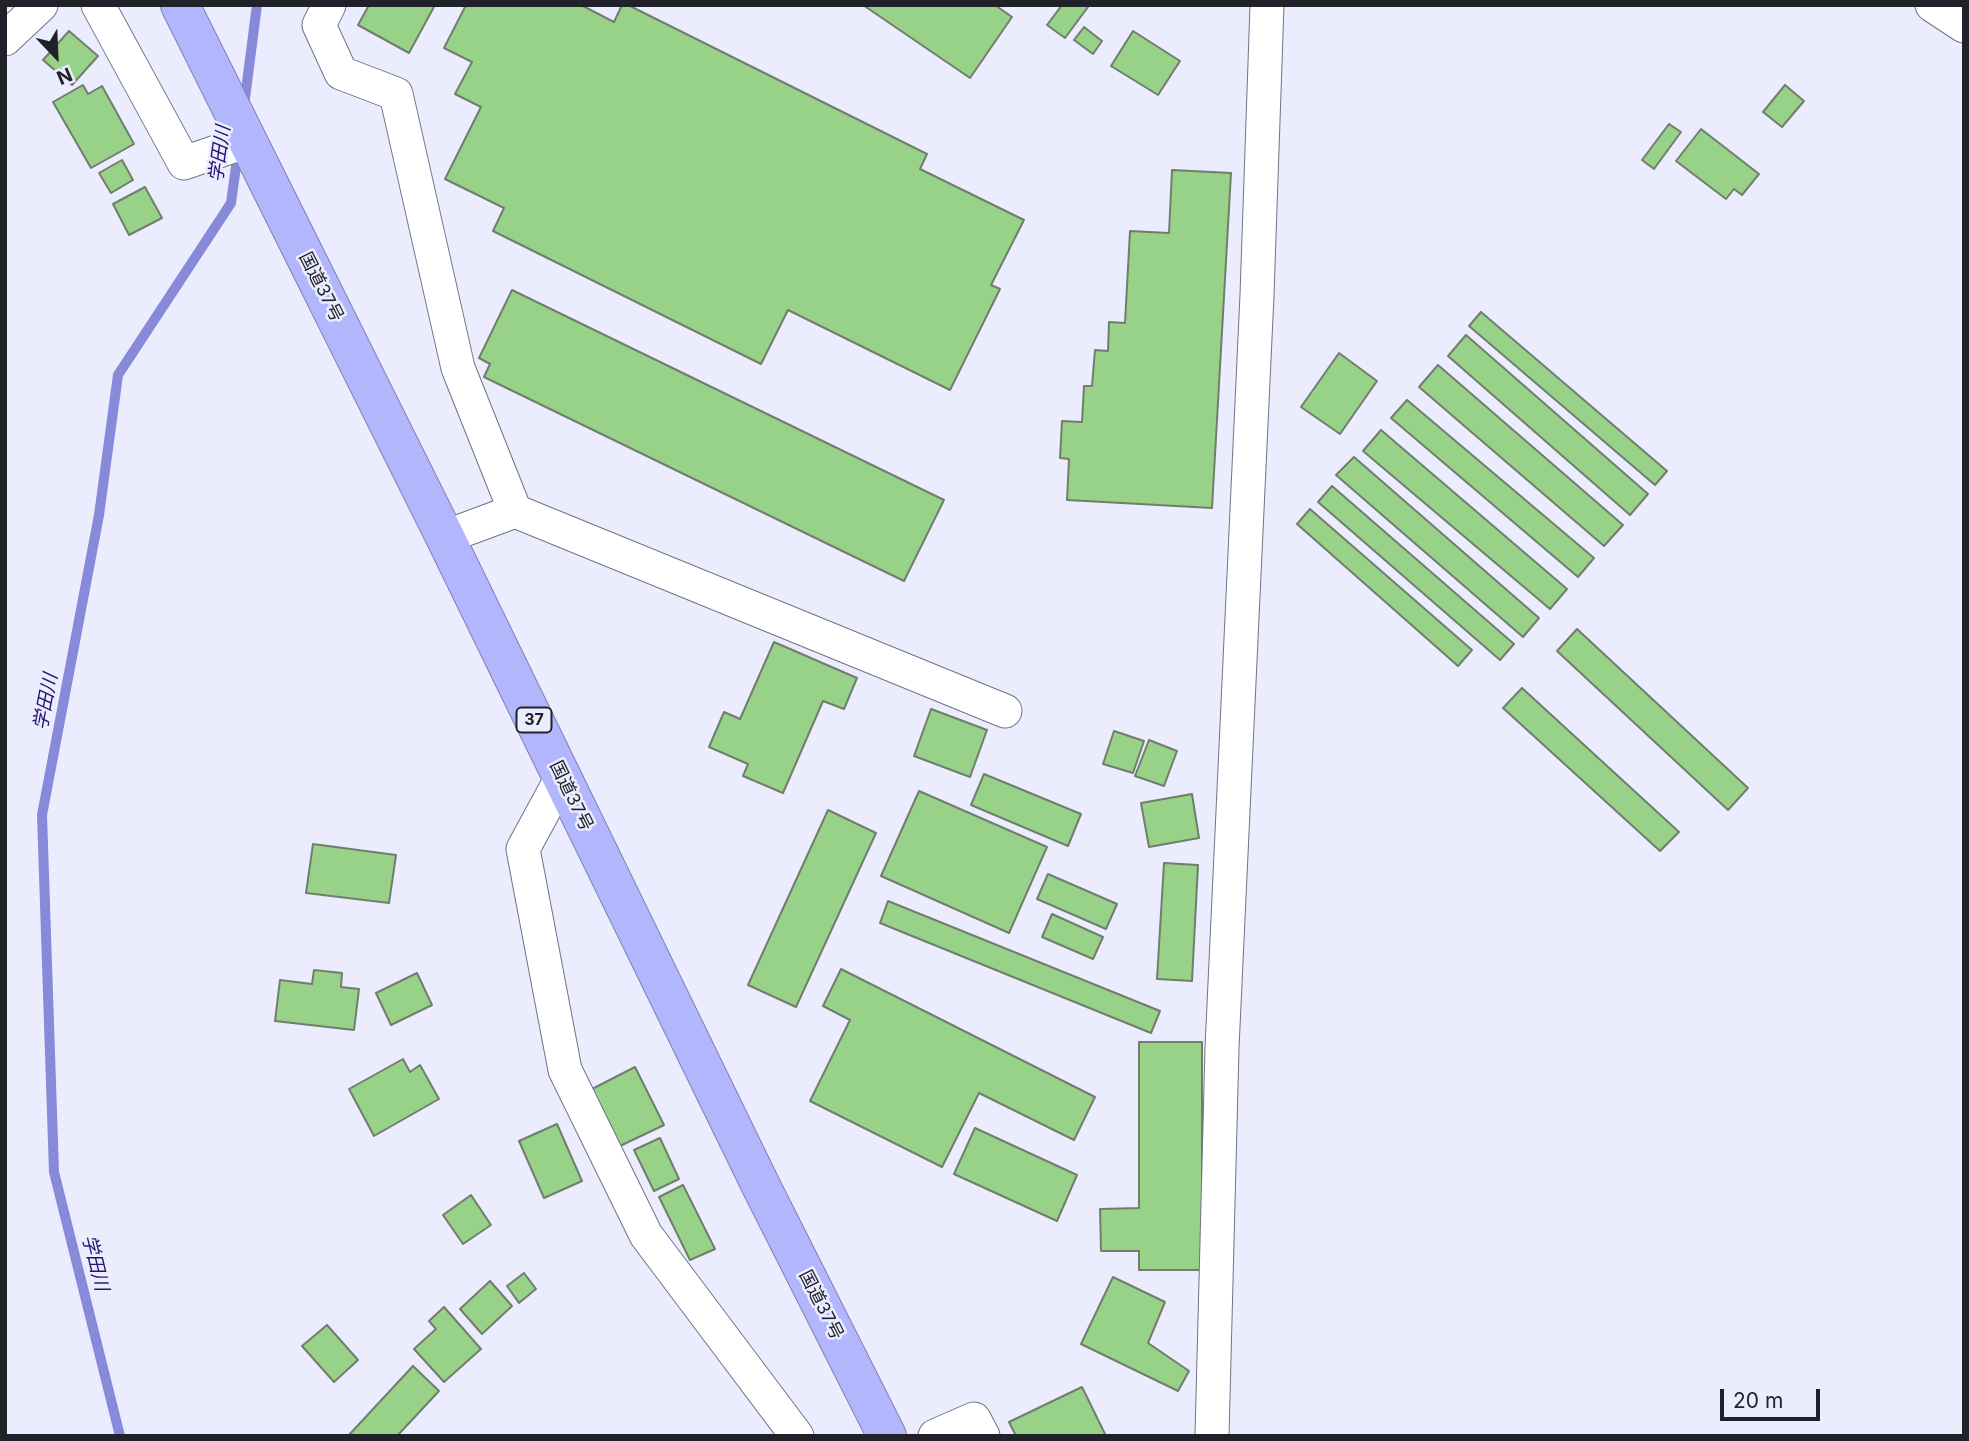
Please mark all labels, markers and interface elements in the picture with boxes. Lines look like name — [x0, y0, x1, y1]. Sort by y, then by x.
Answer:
north arrow — [21, 21, 91, 91]
text: N — [53, 62, 76, 89]
water label: 学田川 — [205, 124, 235, 184]
street label: 国道37号 — [294, 249, 348, 325]
water label: 学田川 — [29, 672, 63, 732]
road number: 37 — [516, 708, 552, 733]
street label: 国道37号 — [545, 757, 597, 835]
water label: 学田川 — [77, 1233, 113, 1293]
street label: 国道37号 — [794, 1267, 848, 1343]
scale bar — [1724, 1374, 1824, 1418]
text: 20 m — [1733, 1388, 1783, 1413]

